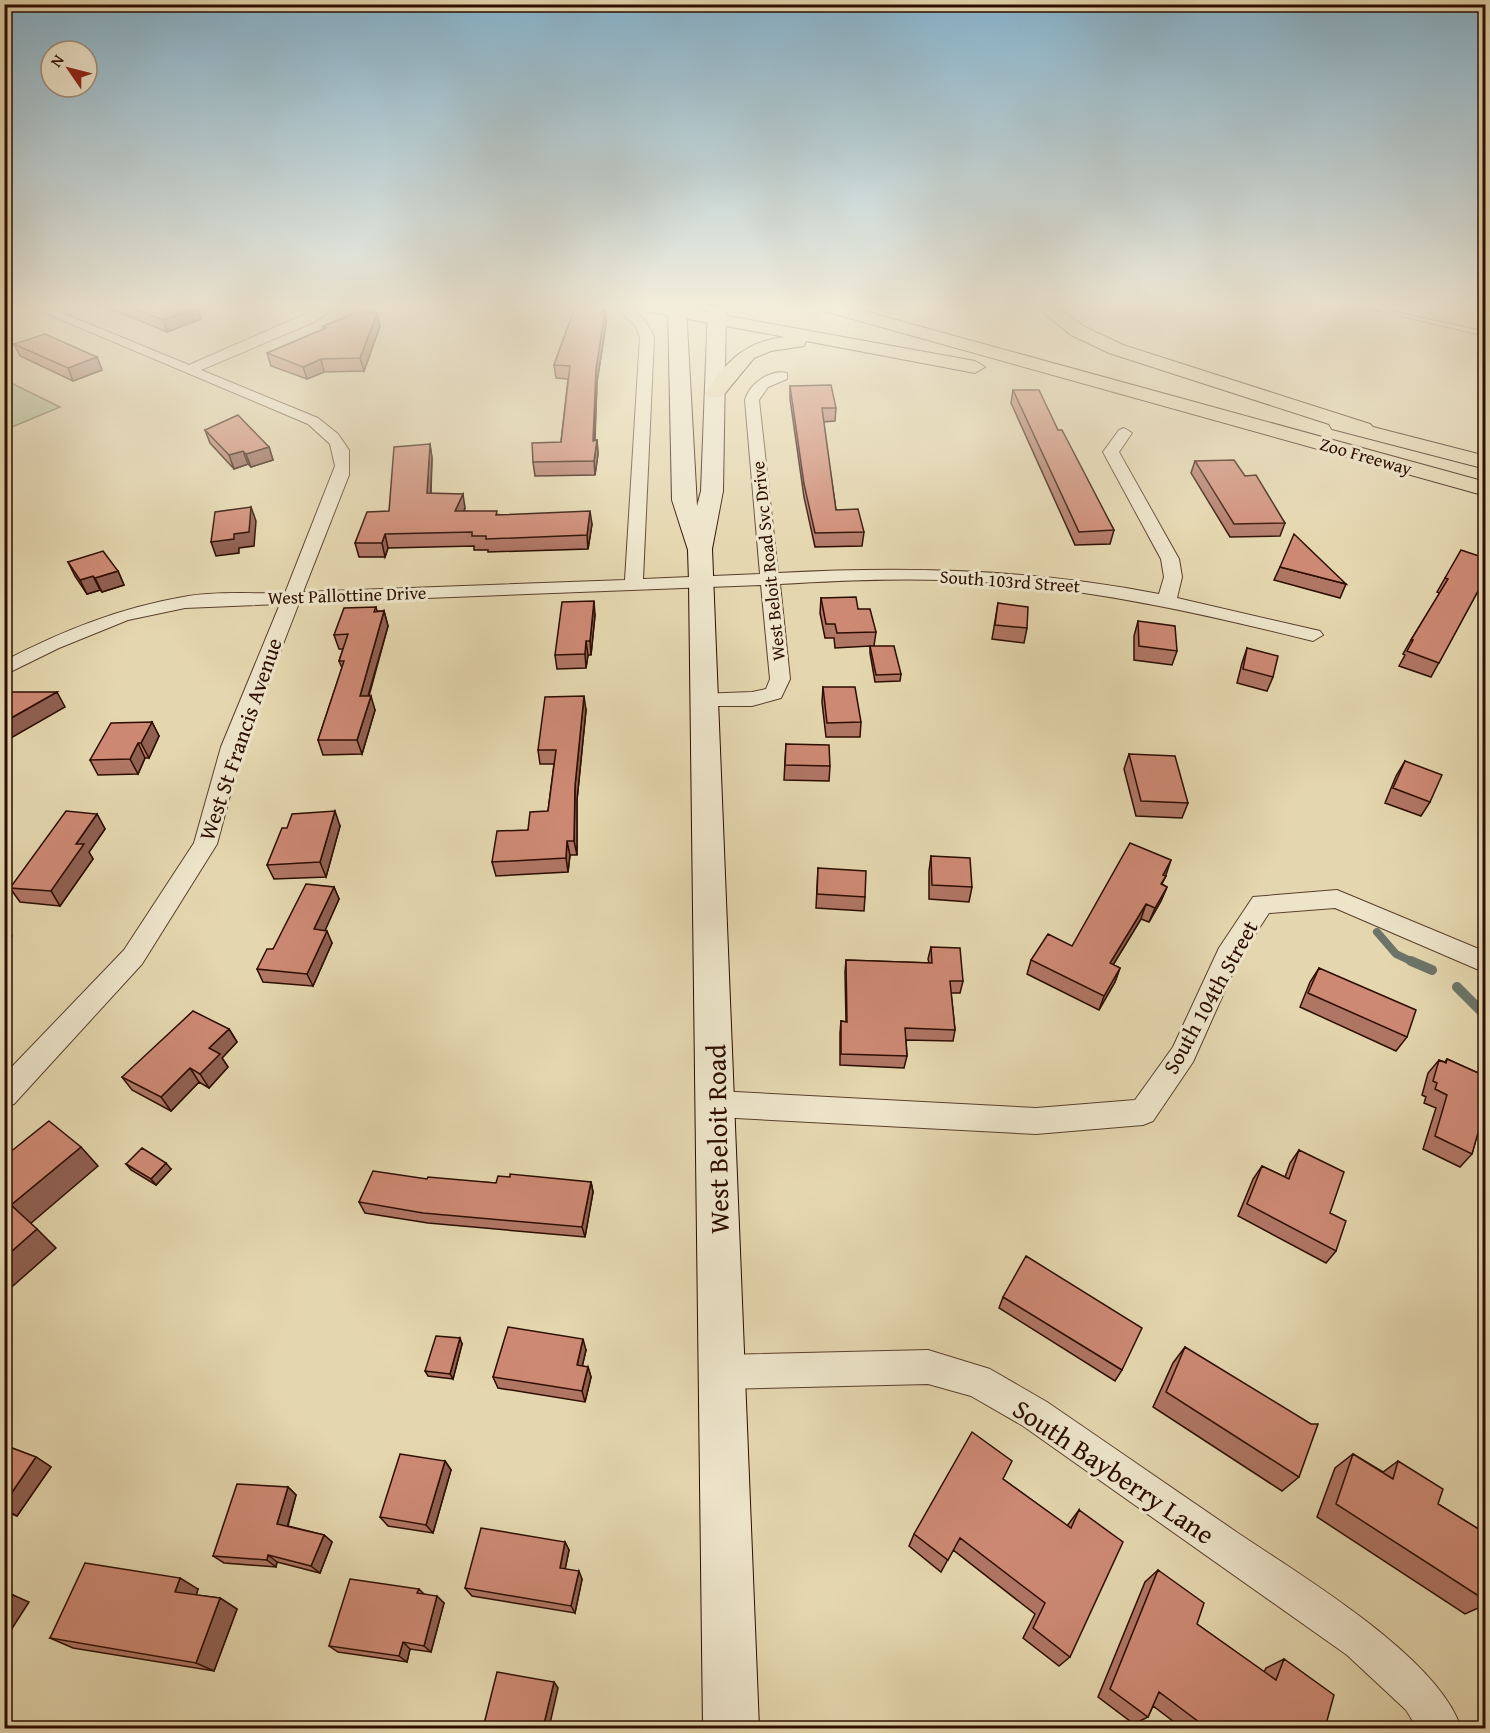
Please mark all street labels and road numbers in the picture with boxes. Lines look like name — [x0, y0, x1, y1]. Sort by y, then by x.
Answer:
street label: Zoo Freeway — [1317, 430, 1415, 482]
street label: West Beloit Road Svc Drive — [744, 460, 792, 662]
street label: South 103rd Street — [939, 563, 1082, 599]
street label: West Pallottine Drive — [267, 579, 427, 611]
street label: West St Francis Avenue — [190, 633, 290, 845]
street label: South 104th Street — [1154, 914, 1266, 1080]
street label: West Beloit Road — [695, 1043, 739, 1234]
street label: South Bayberry Lane — [1005, 1389, 1223, 1553]

